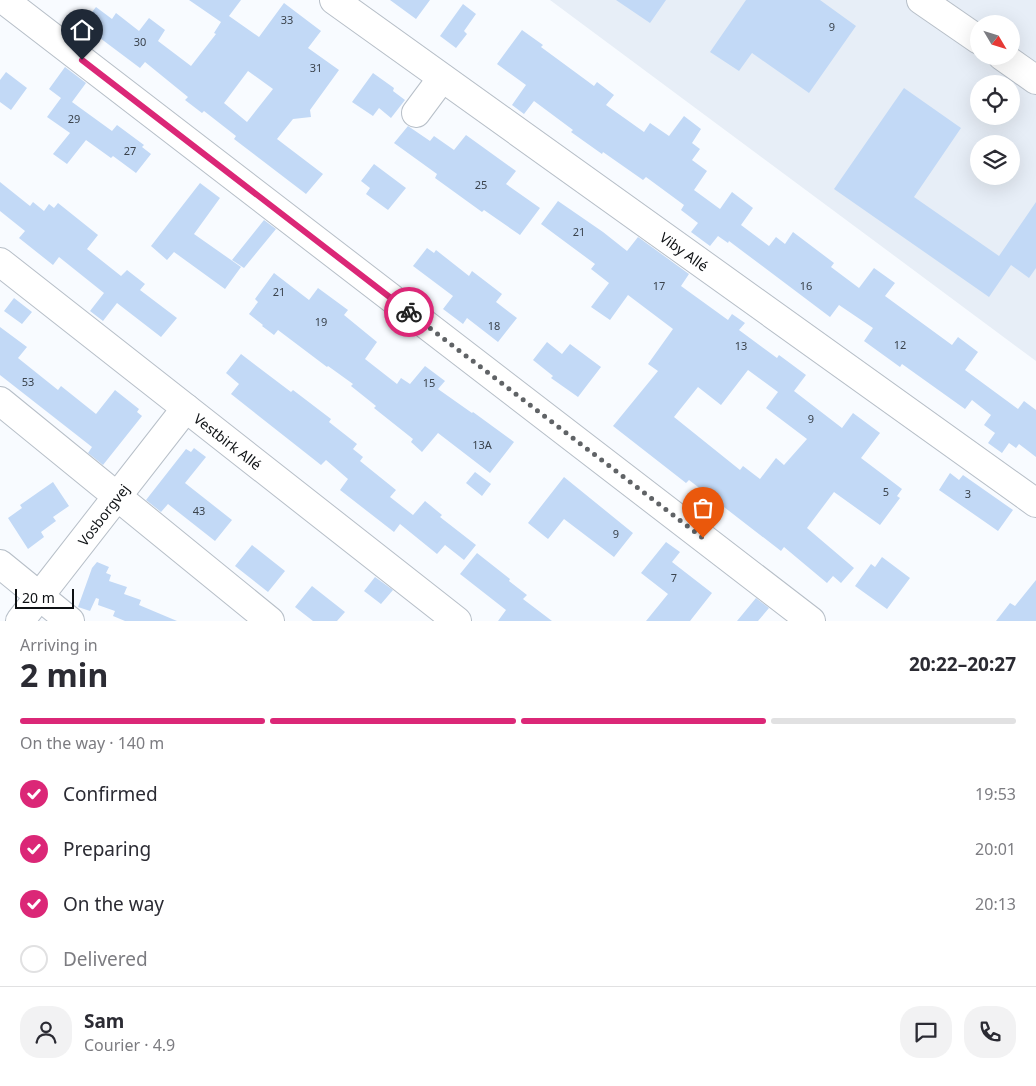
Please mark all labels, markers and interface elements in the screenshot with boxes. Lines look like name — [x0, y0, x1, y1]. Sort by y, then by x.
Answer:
pin — [61, 9, 103, 60]
house number: 33 — [281, 12, 293, 27]
north arrow — [970, 15, 1020, 65]
map controls — [970, 15, 1020, 185]
icon: home — [68, 16, 96, 44]
house number: 9 — [829, 19, 835, 34]
house number: 30 — [134, 34, 146, 49]
house number: 31 — [310, 60, 322, 75]
button: locate — [970, 75, 1020, 125]
house number: 29 — [68, 111, 80, 126]
button: layers — [970, 135, 1020, 185]
house number: 27 — [124, 143, 136, 158]
house number: 25 — [475, 177, 487, 192]
house number: 21 — [573, 224, 585, 239]
street label: Viby Allé — [656, 227, 712, 275]
house number: 17 — [653, 278, 665, 293]
house number: 16 — [800, 278, 812, 293]
house number: 21 — [273, 284, 285, 299]
courier — [384, 287, 434, 337]
icon: bike — [395, 298, 423, 326]
house number: 19 — [315, 314, 327, 329]
house number: 18 — [488, 318, 500, 333]
house number: 12 — [894, 337, 906, 352]
house number: 13 — [735, 338, 747, 353]
house number: 53 — [22, 374, 34, 389]
house number: 15 — [423, 375, 435, 390]
street label: Vestbirk Allé — [190, 409, 266, 474]
house number: 9 — [808, 411, 814, 426]
house number: 13A — [472, 437, 493, 452]
street label: Vosborgvej — [73, 480, 133, 549]
house number: 5 — [883, 484, 889, 499]
house number: 3 — [965, 486, 971, 501]
pin — [682, 487, 724, 538]
icon: bag — [689, 494, 717, 522]
house number: 43 — [193, 503, 205, 518]
house number: 9 — [613, 526, 619, 541]
house number: 7 — [671, 570, 677, 585]
scale bar — [15, 586, 74, 609]
text: 20 m — [22, 588, 55, 607]
text: Arriving in — [20, 634, 98, 656]
text: 20:22–20:27 — [909, 651, 1016, 677]
text: 2 min — [20, 653, 108, 696]
text: On the way · 140 m — [20, 732, 164, 754]
icon: check — [20, 780, 48, 808]
text: Confirmed — [63, 781, 158, 807]
text: 19:53 — [975, 783, 1016, 805]
icon: check — [20, 835, 48, 863]
text: Preparing — [63, 836, 151, 862]
text: 20:01 — [975, 838, 1016, 860]
icon: check — [20, 890, 48, 918]
text: On the way — [63, 891, 164, 917]
text: 20:13 — [975, 893, 1016, 915]
text: Delivered — [63, 946, 148, 972]
button: person — [20, 1006, 72, 1058]
button: chat — [900, 1006, 952, 1058]
button: phone — [964, 1006, 1016, 1058]
text: Sam — [84, 1008, 124, 1034]
text: Courier · 4.9 — [84, 1034, 175, 1056]

